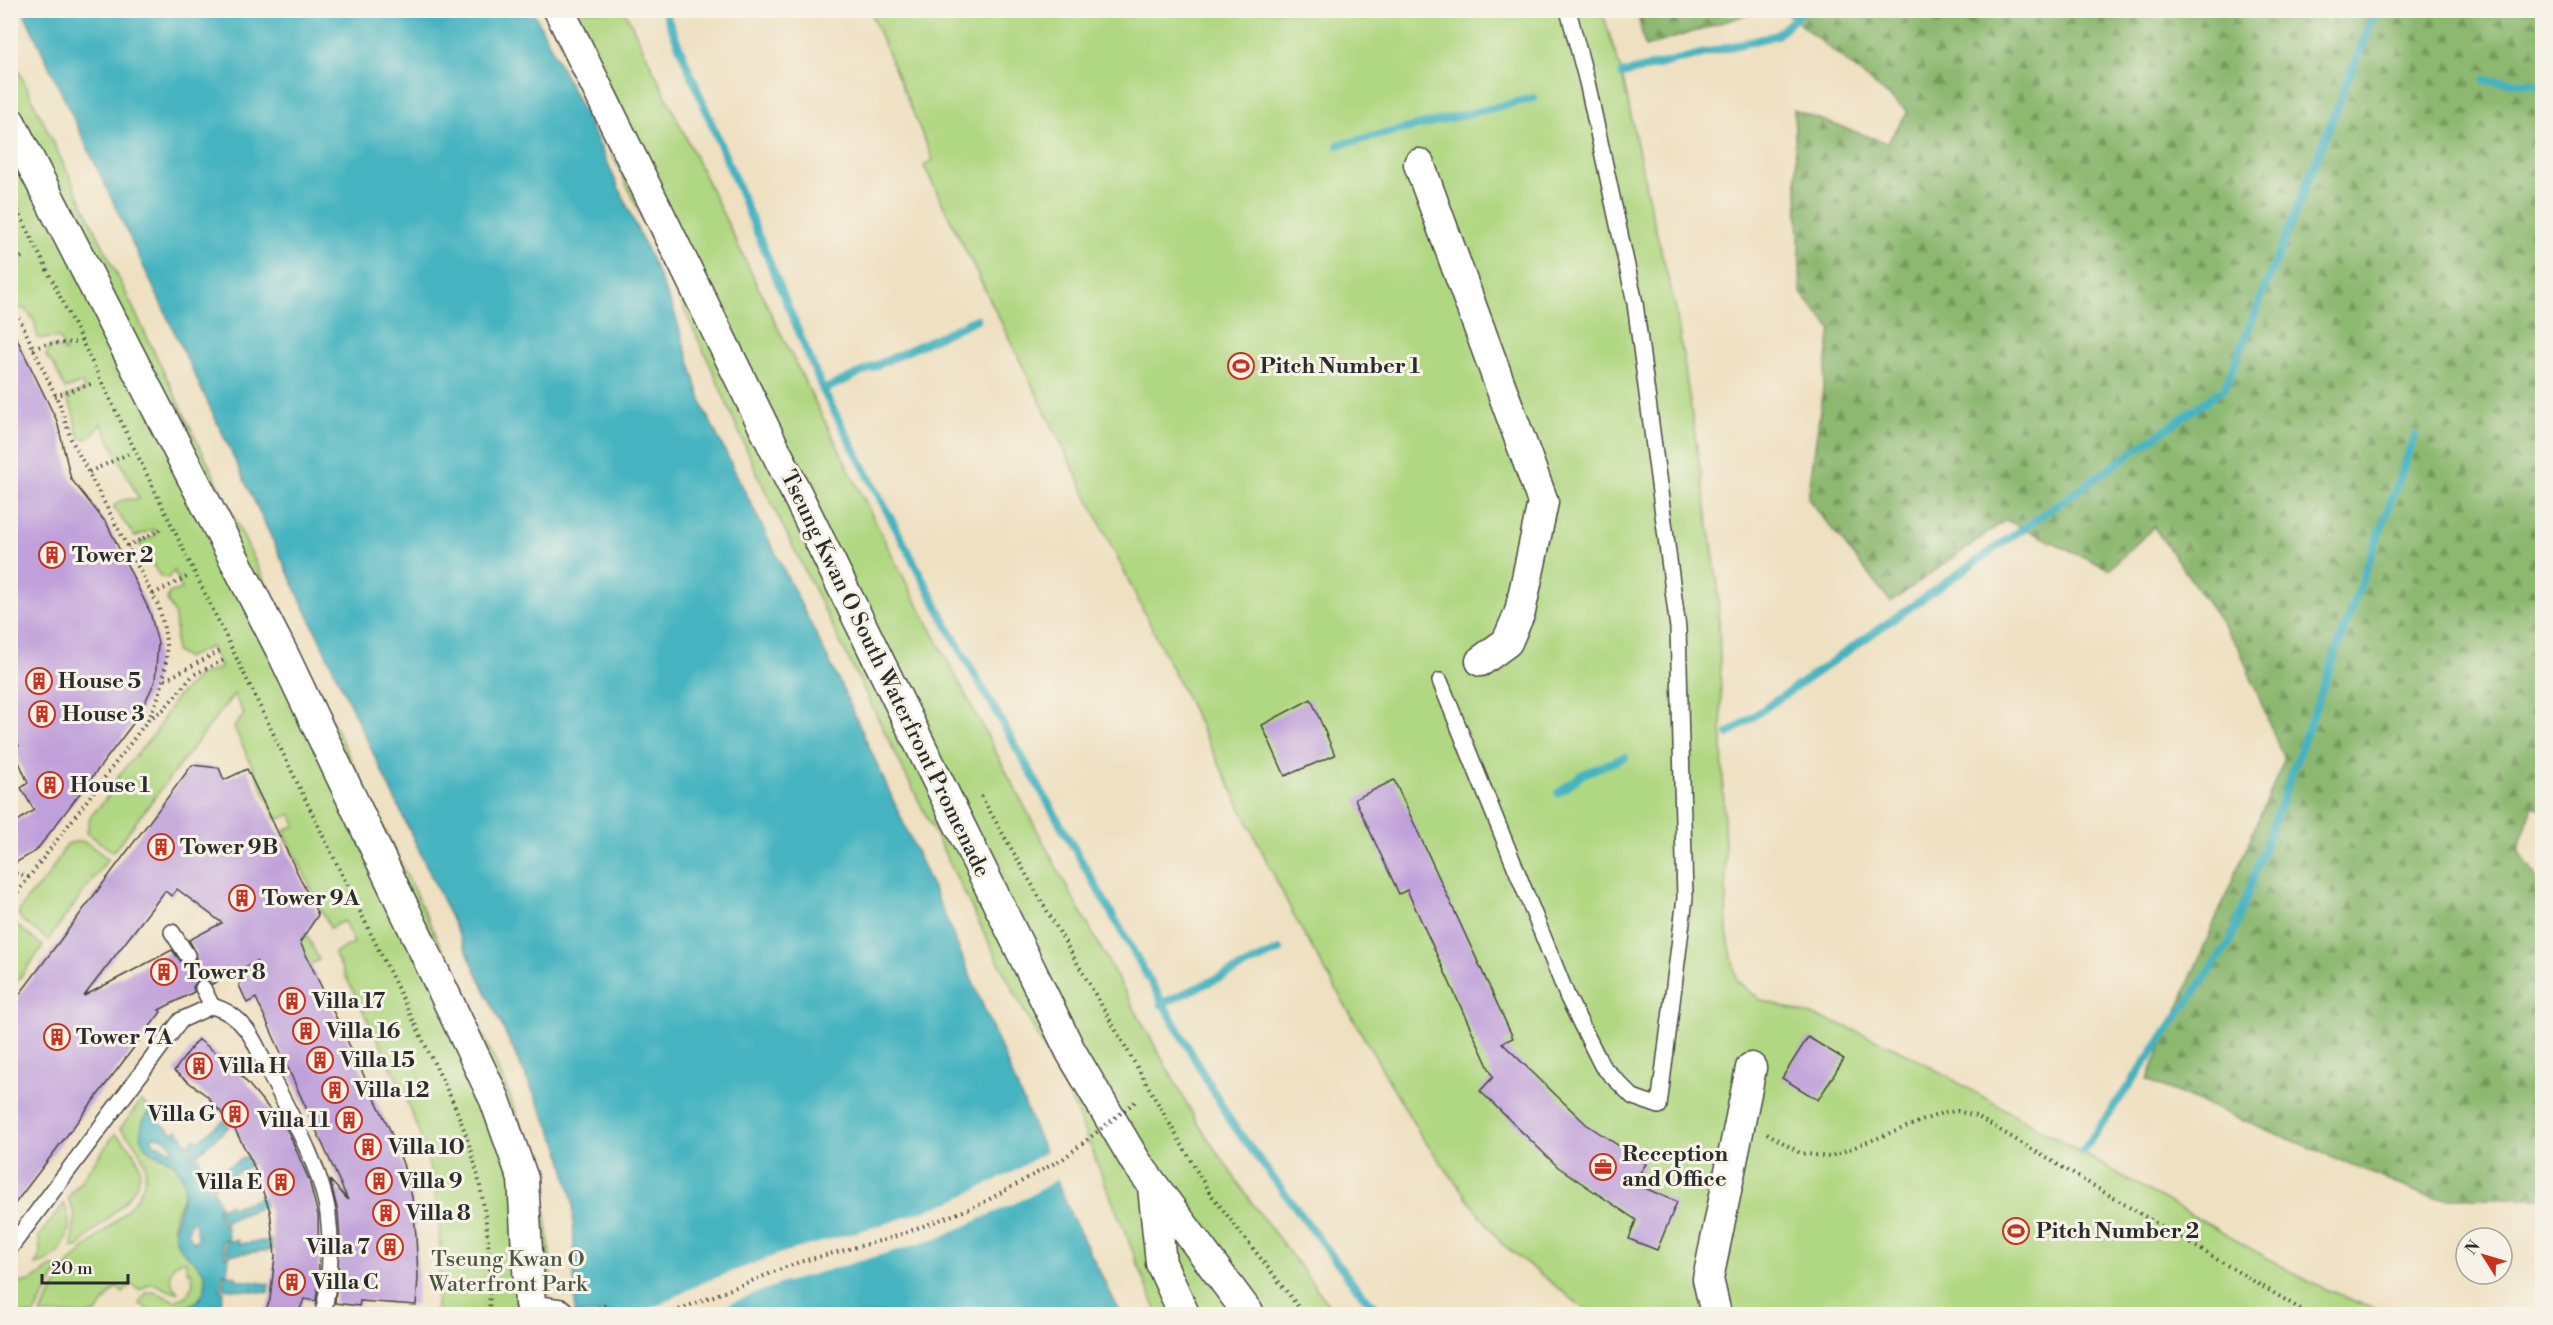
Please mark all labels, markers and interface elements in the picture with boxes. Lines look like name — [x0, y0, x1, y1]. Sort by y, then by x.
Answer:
sports icon: Pitch Number 1 — [1226, 351, 1256, 381]
place label: Pitch Number 1 — [1260, 353, 1420, 380]
street label: Tseung Kwan O South Waterfront Promenade — [774, 466, 996, 882]
building icon: Tower 2 — [37, 540, 67, 570]
place label: Tower 2 — [72, 542, 154, 569]
building icon: House 5 — [24, 666, 54, 696]
place label: House 5 — [58, 668, 141, 695]
building icon: House 3 — [27, 699, 57, 729]
place label: House 3 — [62, 701, 145, 728]
building icon: House 1 — [35, 770, 65, 800]
place label: House 1 — [70, 772, 150, 799]
building icon: Tower 9B — [146, 832, 176, 862]
place label: Tower 9B — [180, 834, 278, 861]
building icon: Tower 9A — [227, 883, 257, 913]
place label: Tower 9A — [262, 885, 361, 912]
building icon: Tower 8 — [149, 957, 179, 987]
place label: Tower 8 — [184, 959, 266, 986]
building icon: Villa 17 — [277, 986, 307, 1016]
place label: Villa 17 — [311, 988, 385, 1015]
building icon: Villa 16 — [291, 1016, 321, 1046]
place label: Villa 16 — [325, 1018, 401, 1045]
building icon: Tower 7A — [42, 1022, 72, 1052]
place label: Tower 7A — [76, 1024, 174, 1051]
building icon: Villa 15 — [305, 1045, 335, 1075]
place label: Villa 15 — [339, 1047, 415, 1074]
building icon: Villa H — [184, 1051, 214, 1081]
place label: Villa H — [217, 1053, 287, 1080]
building icon: Villa 12 — [320, 1075, 350, 1105]
place label: Villa 12 — [353, 1077, 430, 1104]
building icon: Villa G — [220, 1099, 250, 1129]
place label: Villa G — [147, 1101, 217, 1128]
building icon: Villa 11 — [334, 1105, 364, 1135]
place label: Villa 11 — [256, 1107, 330, 1134]
building icon: Villa 10 — [353, 1132, 383, 1162]
place label: Villa 10 — [387, 1134, 465, 1161]
place label: Reception and Office — [1622, 1141, 1729, 1193]
office icon: Reception and Office — [1588, 1152, 1618, 1182]
building icon: Villa 9 — [364, 1166, 394, 1196]
building icon: Villa E — [266, 1167, 296, 1197]
place label: Villa 9 — [397, 1168, 463, 1195]
place label: Villa E — [195, 1169, 262, 1196]
building icon: Villa 8 — [371, 1198, 401, 1228]
place label: Villa 8 — [405, 1200, 471, 1227]
sports icon: Pitch Number 2 — [2001, 1216, 2031, 1246]
place label: Pitch Number 2 — [2036, 1218, 2199, 1245]
north arrow — [2454, 1226, 2514, 1286]
building icon: Villa 7 — [375, 1232, 405, 1262]
place label: Villa 7 — [305, 1234, 370, 1261]
text: N — [2461, 1236, 2485, 1259]
park label: Tseung Kwan O Waterfront Park — [427, 1246, 589, 1298]
scale bar — [42, 1247, 128, 1285]
text: 20 m — [51, 1257, 93, 1280]
building icon: Villa C — [277, 1267, 307, 1297]
place label: Villa C — [311, 1269, 378, 1296]

